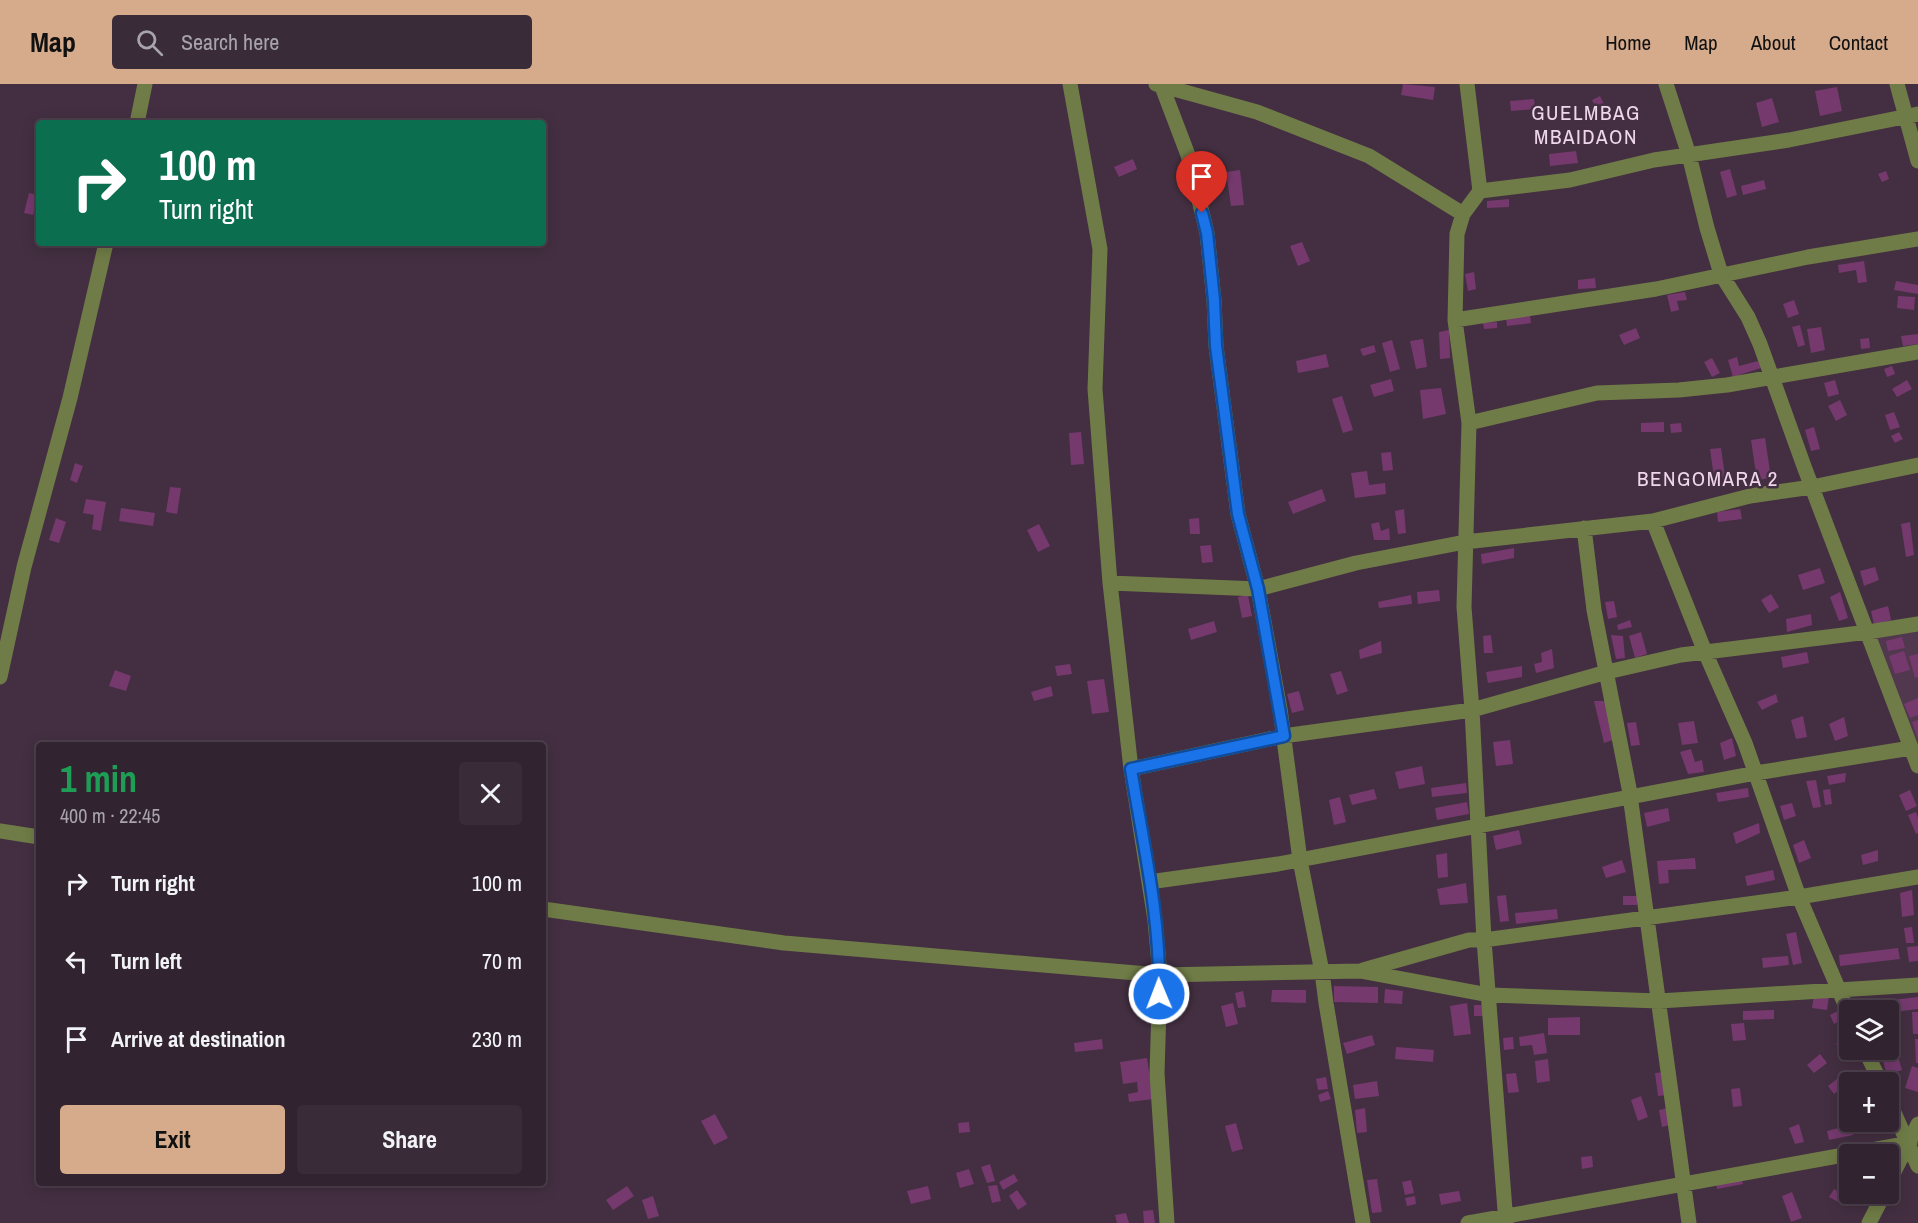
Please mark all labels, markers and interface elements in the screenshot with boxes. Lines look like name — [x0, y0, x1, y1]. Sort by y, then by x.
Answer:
search box — [112, 15, 532, 69]
text: Map — [30, 23, 76, 61]
icon: search — [133, 26, 166, 59]
text: Search here — [181, 27, 279, 57]
text: Home — [1605, 28, 1651, 57]
text: Map — [1684, 28, 1718, 57]
text: About — [1751, 28, 1796, 57]
text: Contact — [1829, 28, 1888, 57]
district label: GUELMBAG MBAIDAON — [1531, 98, 1641, 151]
text: 100 m — [159, 137, 257, 193]
icon: right — [60, 144, 138, 222]
pin — [1176, 151, 1227, 213]
icon: arrive — [1185, 160, 1218, 193]
text: Turn right — [159, 191, 253, 227]
district label: BENGOMARA 2 — [1637, 464, 1779, 493]
text: 1 min — [60, 755, 137, 803]
button: close — [459, 762, 522, 825]
text: 400 m · 22:45 — [60, 802, 160, 829]
icon: right — [60, 867, 93, 900]
text: Turn right — [111, 868, 195, 898]
text: 100 m — [472, 868, 522, 898]
icon: left — [60, 945, 93, 978]
text: Turn left — [111, 946, 182, 976]
text: 70 m — [482, 946, 522, 976]
position arrow — [1127, 962, 1191, 1026]
map controls — [1839, 1000, 1899, 1204]
button: layers — [1839, 1000, 1899, 1060]
icon: arrive — [60, 1023, 93, 1056]
text: Arrive at destination — [111, 1024, 285, 1054]
text: 230 m — [472, 1024, 522, 1054]
button: + — [1839, 1072, 1899, 1132]
button: Exit — [60, 1105, 285, 1174]
button: Share — [297, 1105, 522, 1174]
button: − — [1839, 1144, 1899, 1204]

